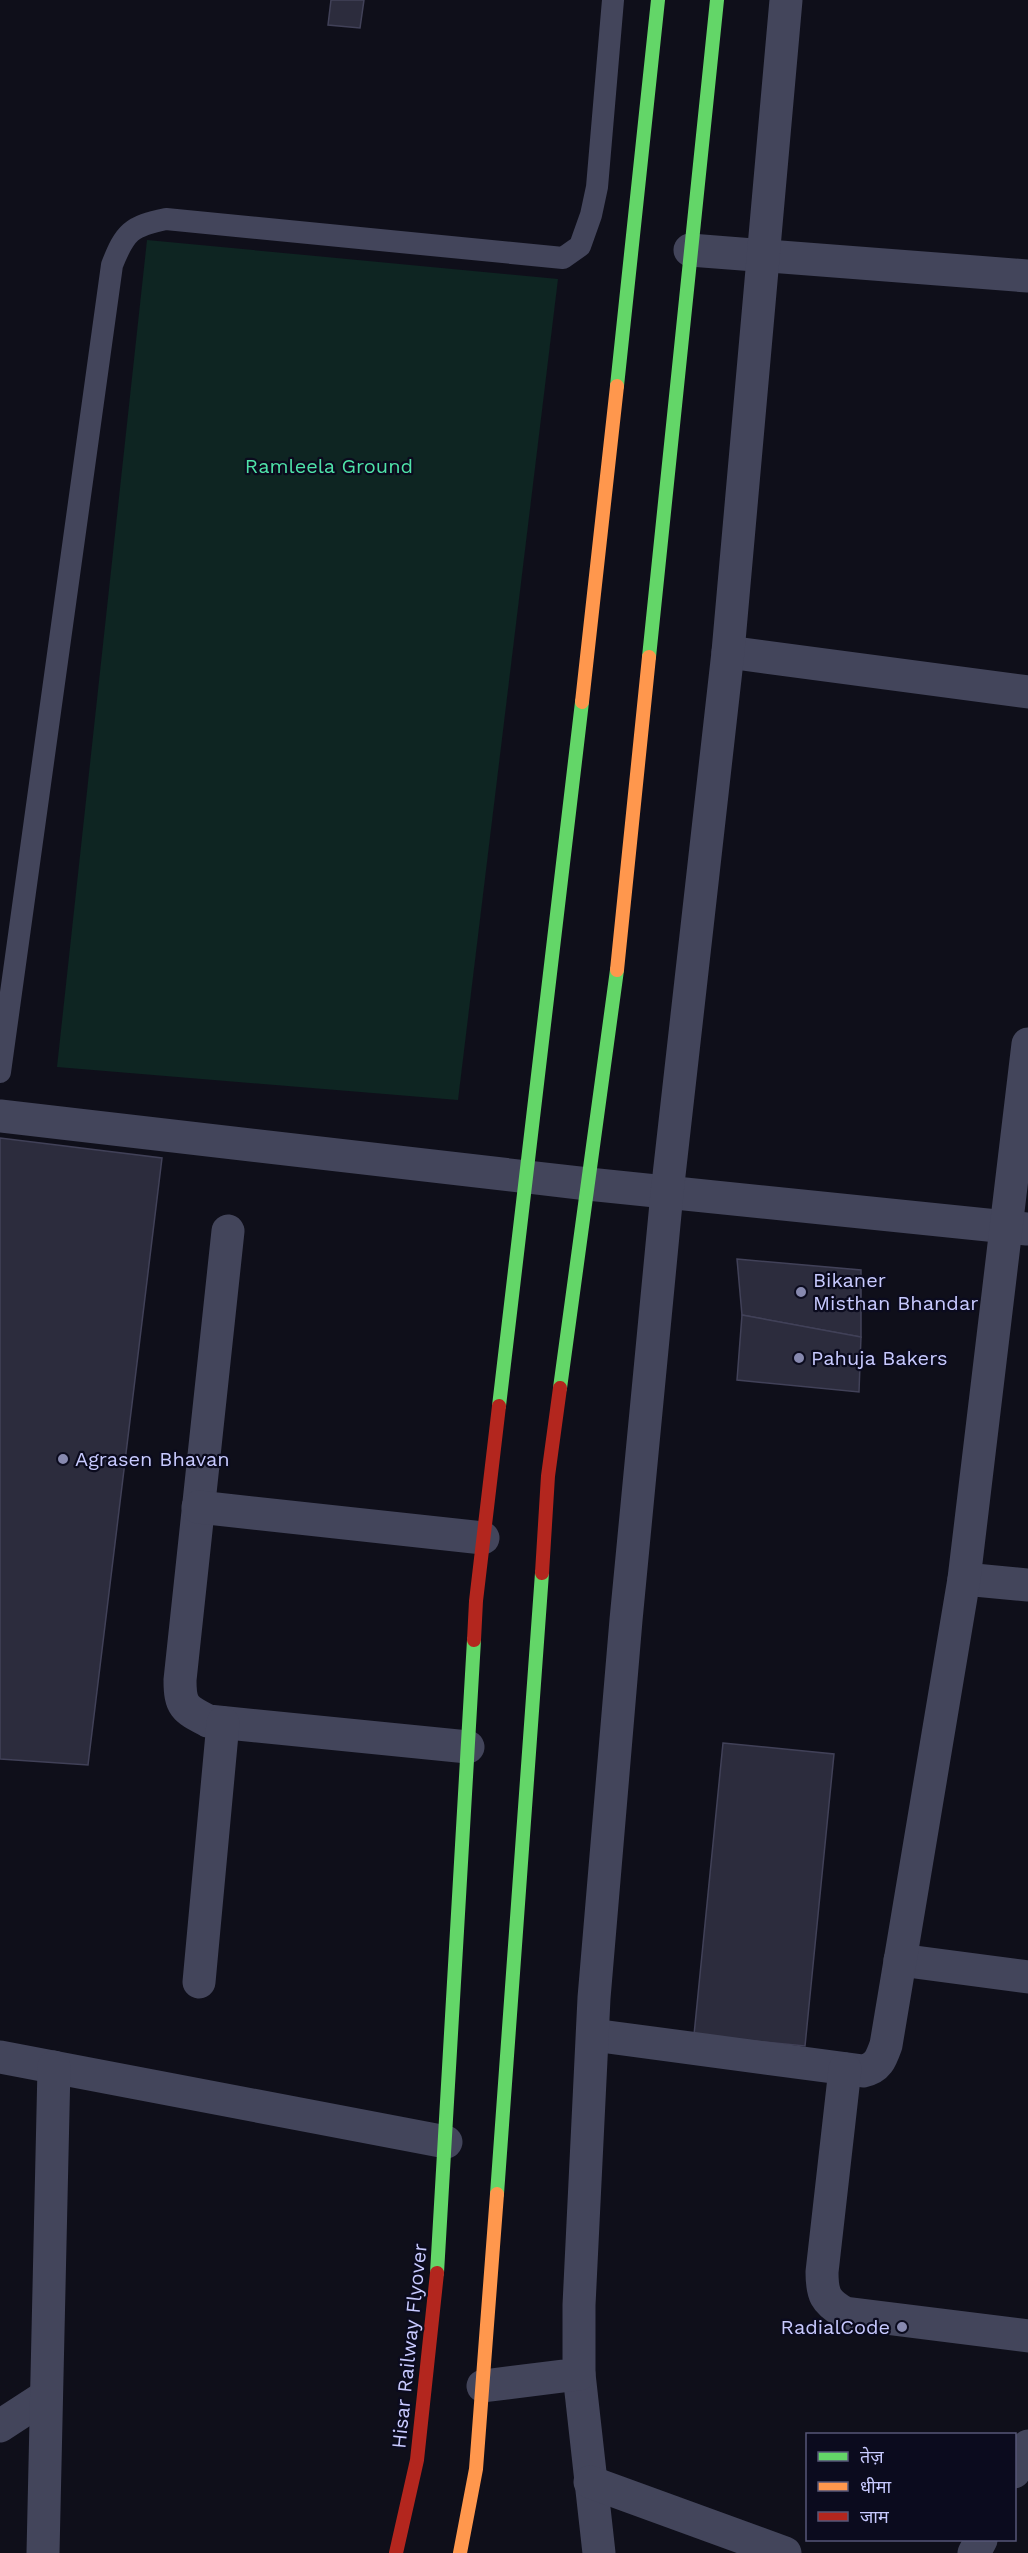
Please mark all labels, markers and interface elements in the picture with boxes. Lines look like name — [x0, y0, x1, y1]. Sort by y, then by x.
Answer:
park label: Ramleela Ground — [245, 454, 413, 478]
place label: Bikaner Misthan Bhandar — [813, 1268, 978, 1315]
marker: Bikaner Misthan Bhandar — [794, 1285, 808, 1299]
place label: Pahuja Bakers — [811, 1346, 947, 1370]
marker: Pahuja Bakers — [792, 1351, 806, 1365]
place label: Agrasen Bhavan — [75, 1447, 230, 1471]
marker: Agrasen Bhavan — [56, 1452, 70, 1466]
street label: Hisar Railway Flyover — [386, 2242, 432, 2450]
place label: RadialCode — [781, 2315, 890, 2339]
marker: RadialCode — [895, 2320, 909, 2334]
legend — [806, 2433, 1016, 2541]
text: तेज़ — [860, 2446, 884, 2467]
text: धीमा — [860, 2476, 891, 2497]
text: जाम — [860, 2506, 890, 2527]

